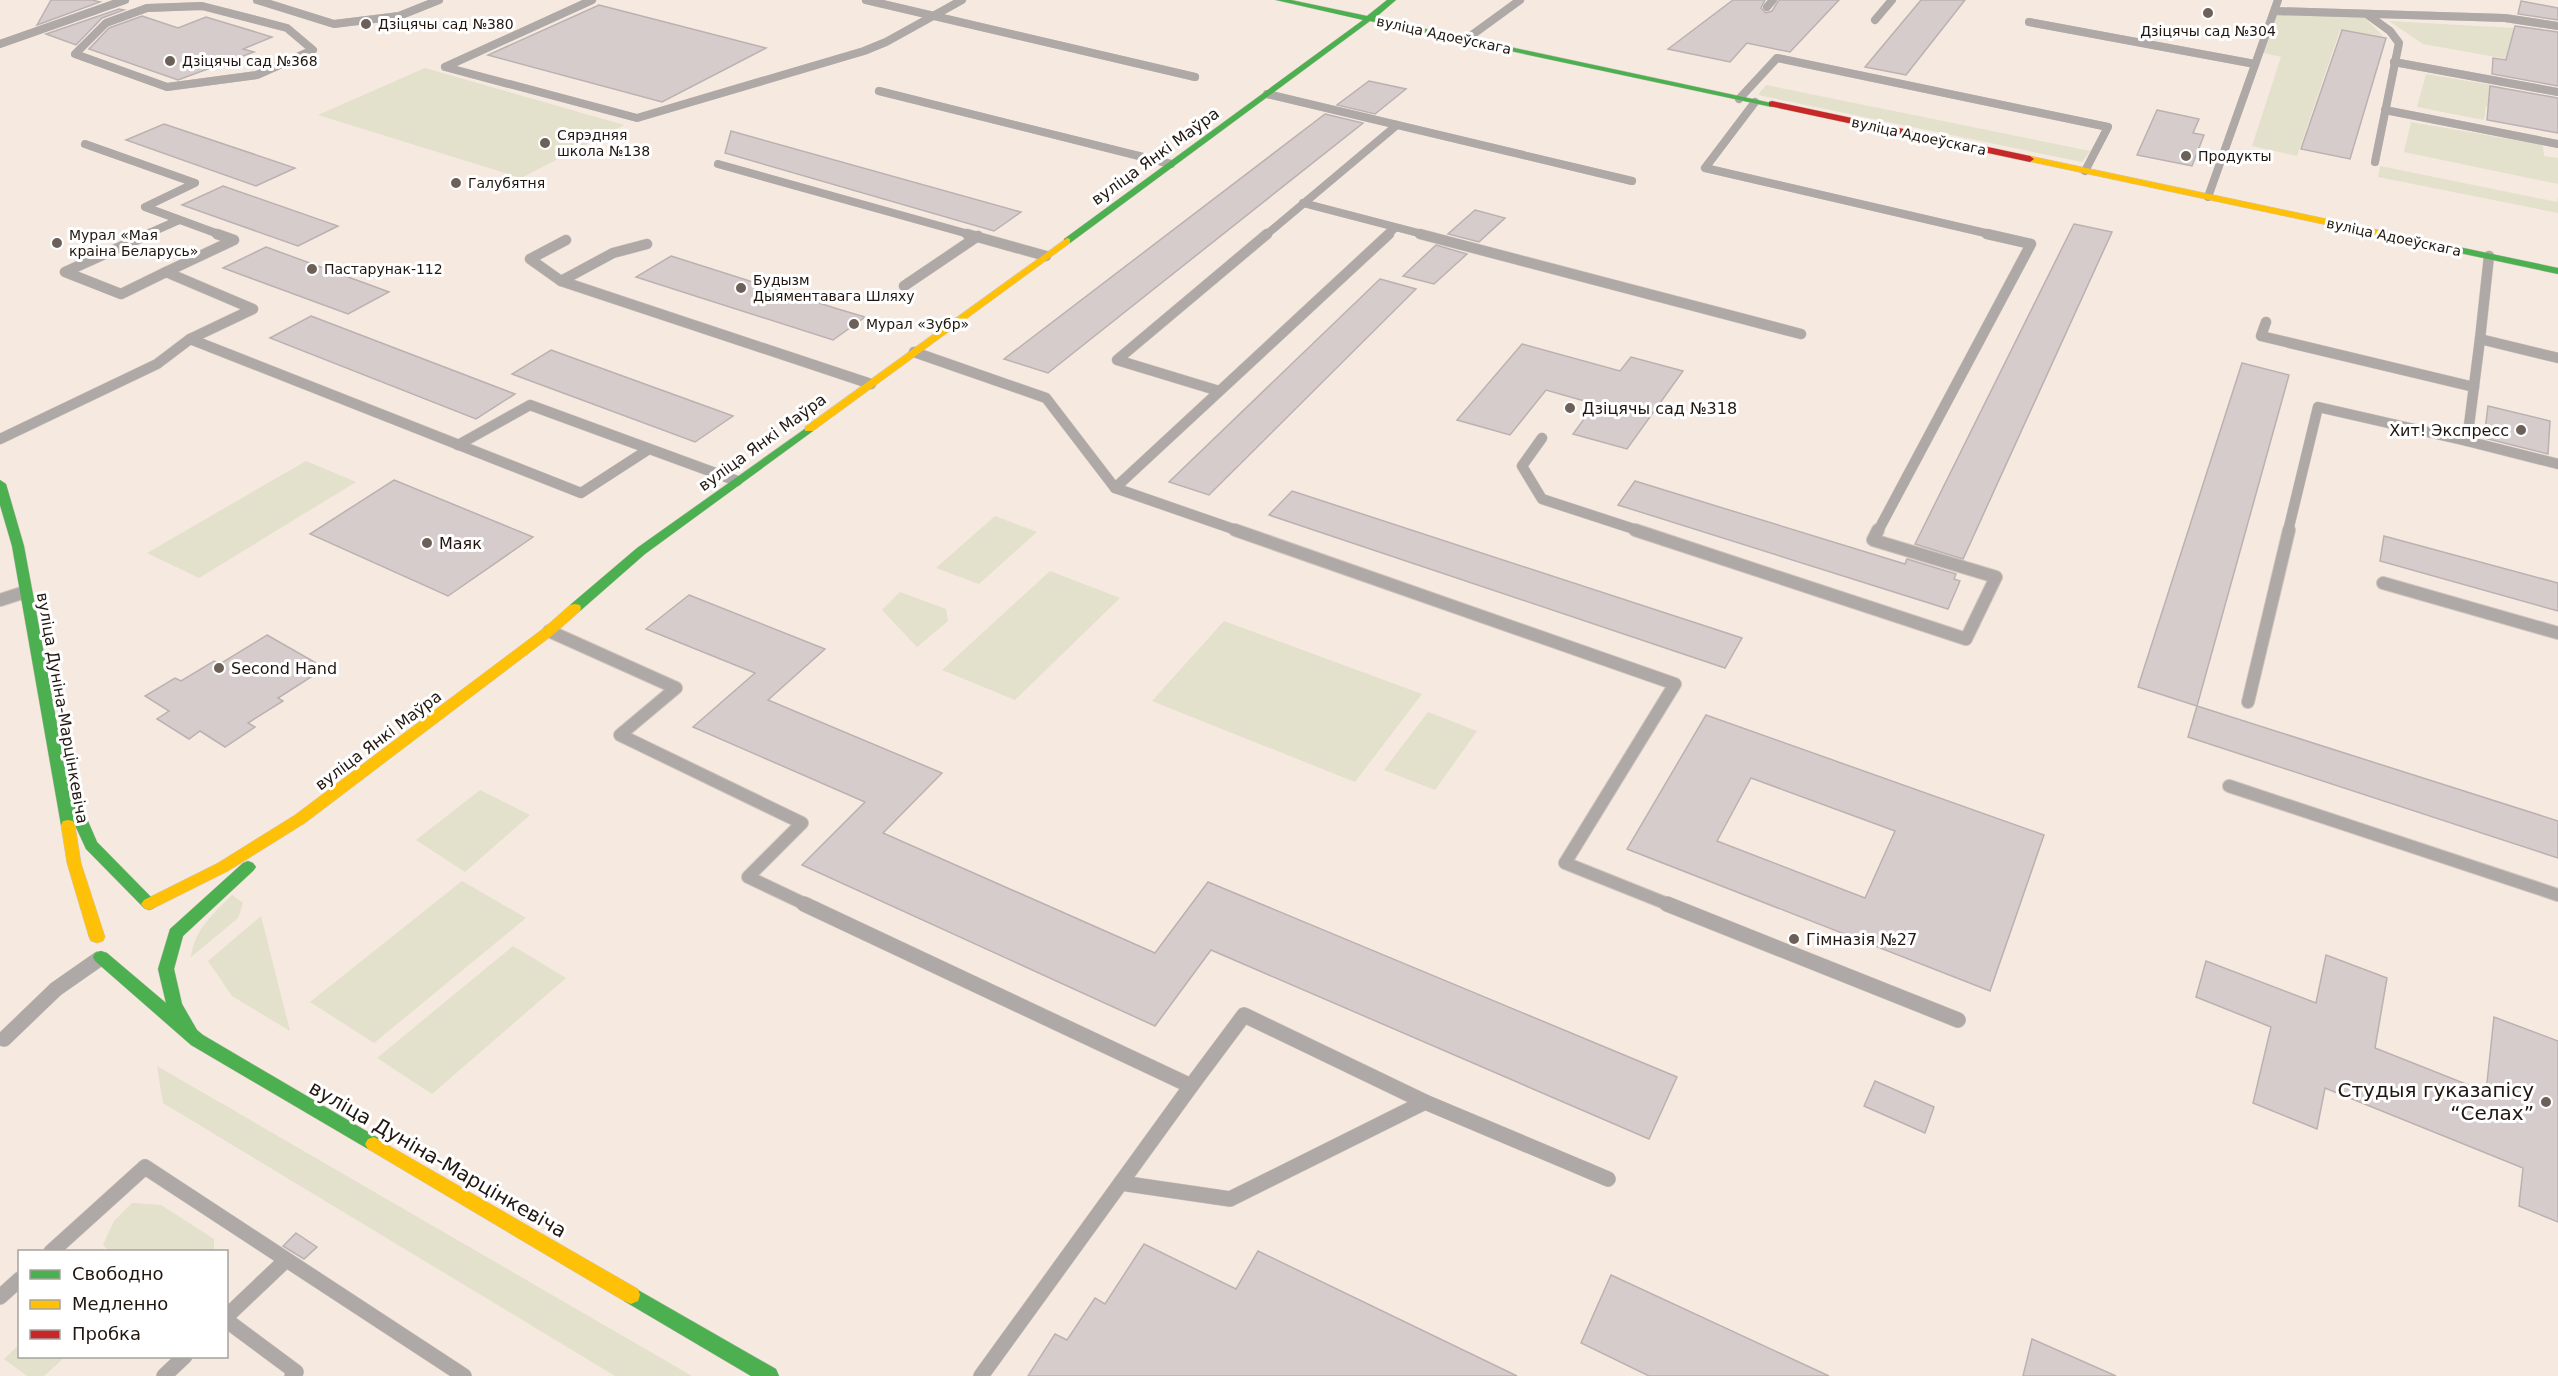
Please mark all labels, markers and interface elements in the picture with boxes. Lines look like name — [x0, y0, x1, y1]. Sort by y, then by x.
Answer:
marker: Дзіцячы сад №304 — [2201, 6, 2215, 20]
street label: вуліца Адоеўскага — [1375, 13, 1513, 57]
place label: Дзіцячы сад №380 — [378, 16, 514, 32]
marker: Дзіцячы сад №380 — [359, 17, 373, 31]
place label: Дзіцячы сад №304 — [2140, 23, 2276, 39]
place label: Дзіцячы сад №368 — [182, 53, 318, 69]
marker: Дзіцячы сад №368 — [163, 54, 177, 68]
street label: вуліца Янкі Маўра — [1088, 104, 1223, 209]
street label: вуліца Адоеўскага — [1850, 114, 1988, 158]
place label: Сярэдняя школа №138 — [557, 127, 650, 159]
marker: Сярэдняя школа №138 — [538, 136, 552, 150]
place label: Продукты — [2198, 148, 2272, 164]
marker: Продукты — [2179, 149, 2193, 163]
place label: Галубятня — [468, 175, 545, 191]
marker: Галубятня — [449, 176, 463, 190]
street label: вуліца Адоеўскага — [2325, 215, 2463, 259]
place label: Мурал «Мая краіна Беларусь» — [69, 227, 198, 259]
marker: Мурал «Мая краіна Беларусь» — [50, 236, 64, 250]
place label: Пастарунак-112 — [324, 261, 443, 277]
marker: Пастарунак-112 — [305, 262, 319, 276]
place label: Будызм Дыяментавага Шляху — [753, 272, 915, 304]
marker: Будызм Дыяментавага Шляху — [734, 281, 748, 295]
place label: Мурал «Зубр» — [866, 316, 969, 332]
marker: Мурал «Зубр» — [847, 317, 861, 331]
street label: вуліца Янкі Маўра — [695, 390, 830, 495]
place label: Дзіцячы сад №318 — [1582, 399, 1737, 418]
marker: Дзіцячы сад №318 — [1563, 401, 1577, 415]
place label: Хит! Экспресс — [2389, 421, 2509, 440]
marker: Хит! Экспресс — [2514, 423, 2528, 437]
place label: Маяк — [439, 534, 482, 553]
marker: Маяк — [420, 536, 434, 550]
street label: вуліца Дуніна-Марцінкевіча — [33, 591, 92, 825]
place label: Second Hand — [231, 659, 337, 678]
marker: Second Hand — [212, 661, 226, 675]
street label: вуліца Янкі Маўра — [311, 687, 445, 794]
place label: Гімназія №27 — [1806, 930, 1917, 949]
marker: Гімназія №27 — [1787, 932, 1801, 946]
street label: вуліца Дуніна-Марцінкевіча — [305, 1075, 571, 1243]
place label: Студыя гуказапісу “Селах” — [2338, 1078, 2534, 1125]
marker: Студыя гуказапісу “Селах” — [2539, 1095, 2553, 1109]
legend — [18, 1250, 228, 1358]
text: Свободно — [72, 1263, 164, 1284]
text: Медленно — [72, 1293, 168, 1314]
text: Пробка — [72, 1323, 141, 1344]

